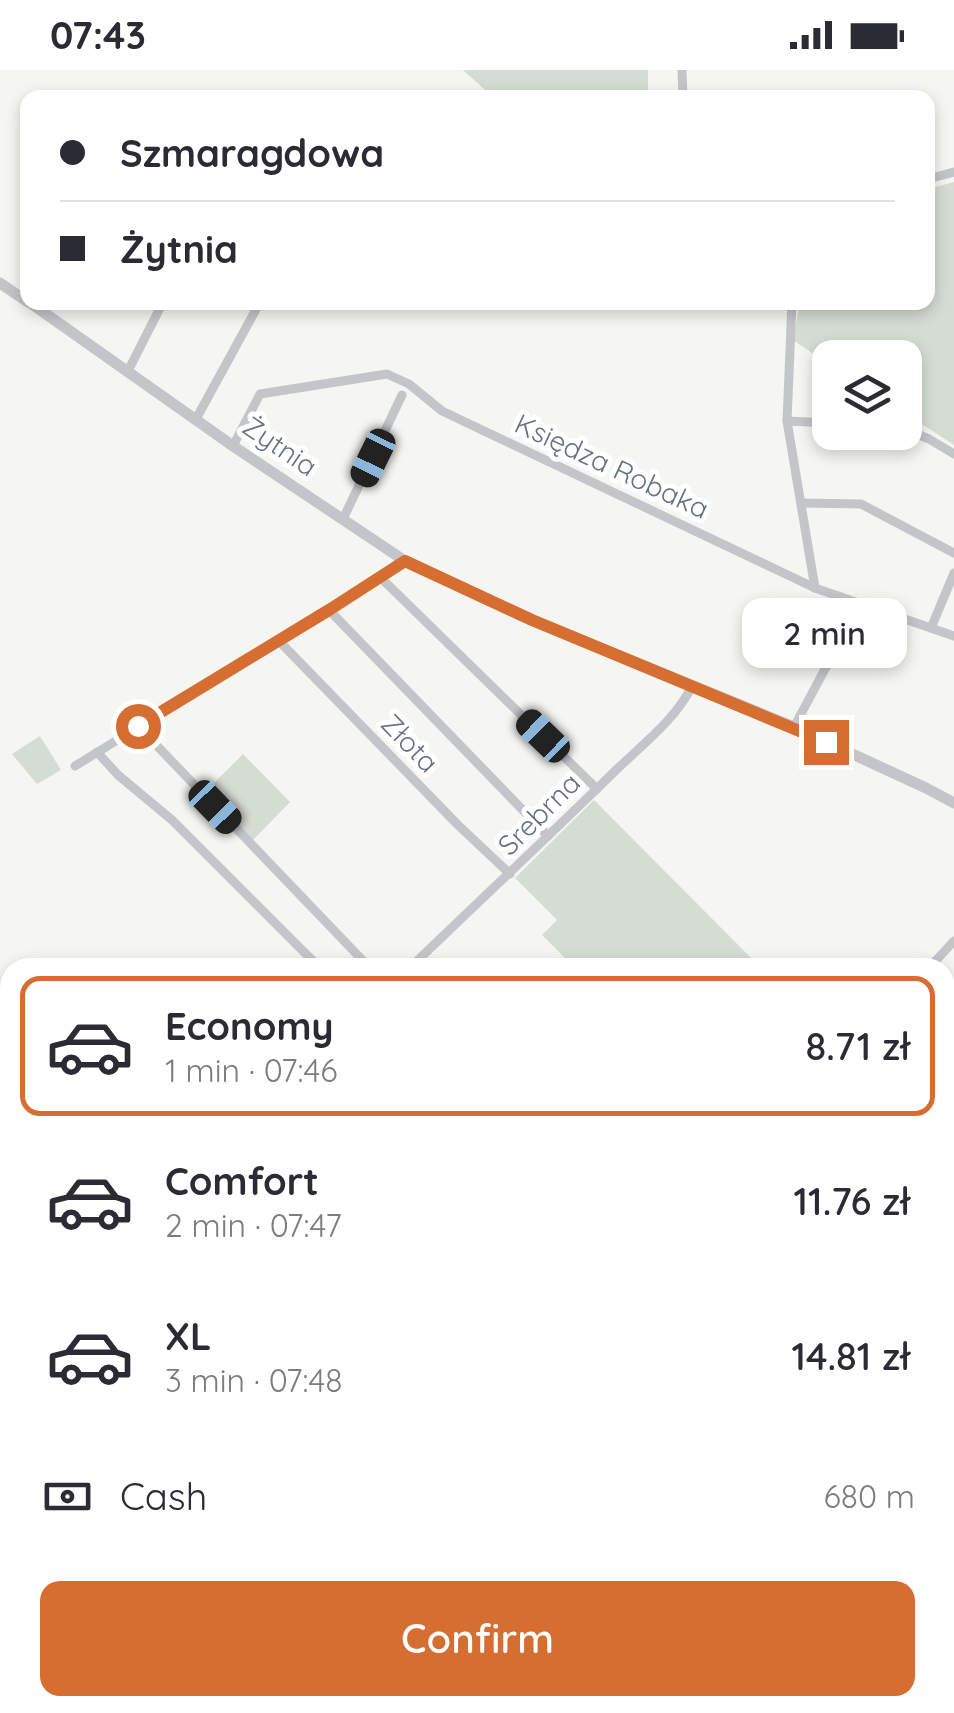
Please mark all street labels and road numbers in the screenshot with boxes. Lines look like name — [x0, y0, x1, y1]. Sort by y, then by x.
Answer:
street label: Księdza Robaka — [510, 405, 715, 526]
street label: Żytnia — [236, 408, 324, 483]
street label: Złota — [374, 706, 447, 779]
street label: Srebrna — [490, 765, 587, 862]

